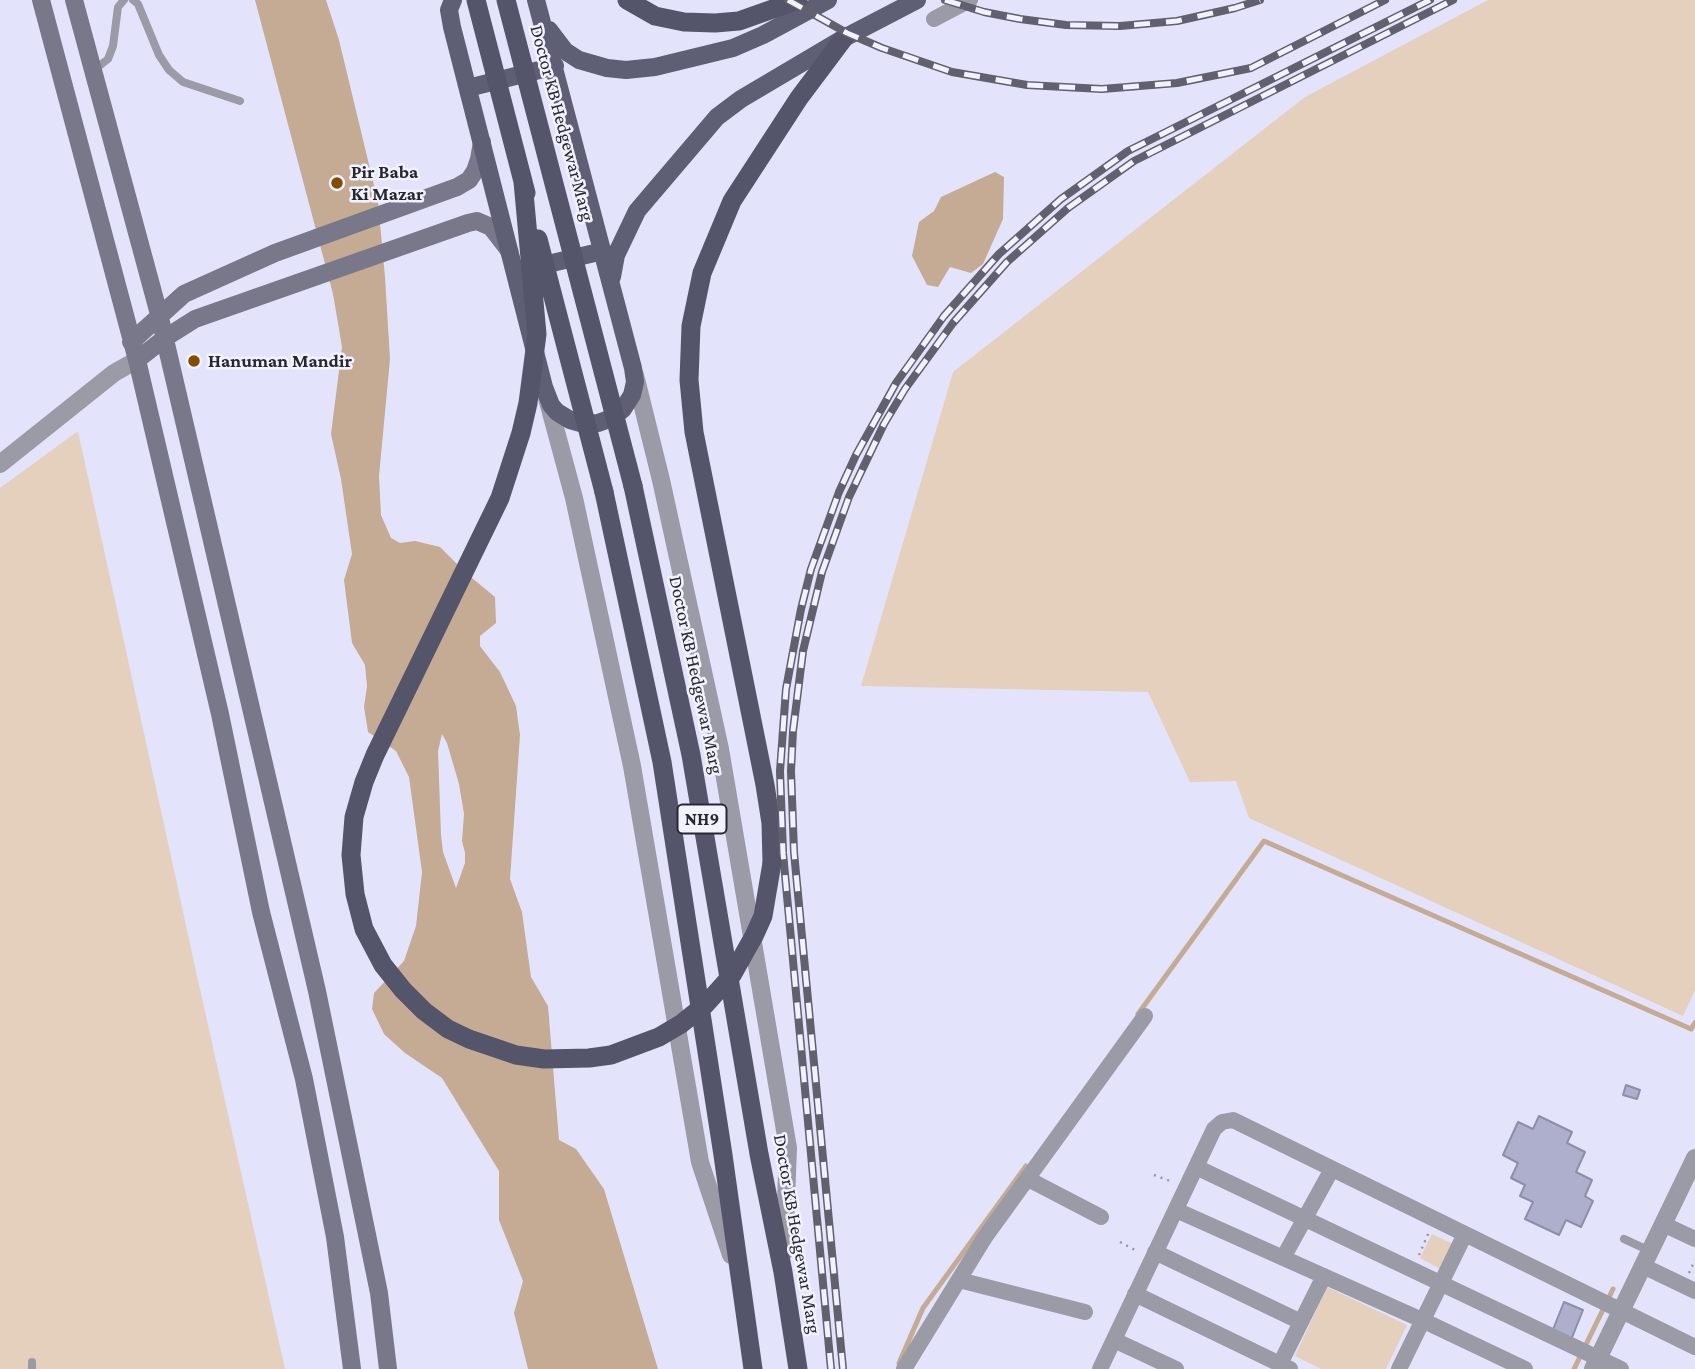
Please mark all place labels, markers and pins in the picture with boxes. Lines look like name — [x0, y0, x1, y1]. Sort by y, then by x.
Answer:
place label: Pir Baba Ki Mazar — [351, 161, 424, 205]
marker: Pir Baba Ki Mazar — [329, 175, 345, 191]
place label: Hanuman Mandir — [208, 350, 352, 372]
marker: Hanuman Mandir — [186, 353, 202, 369]

